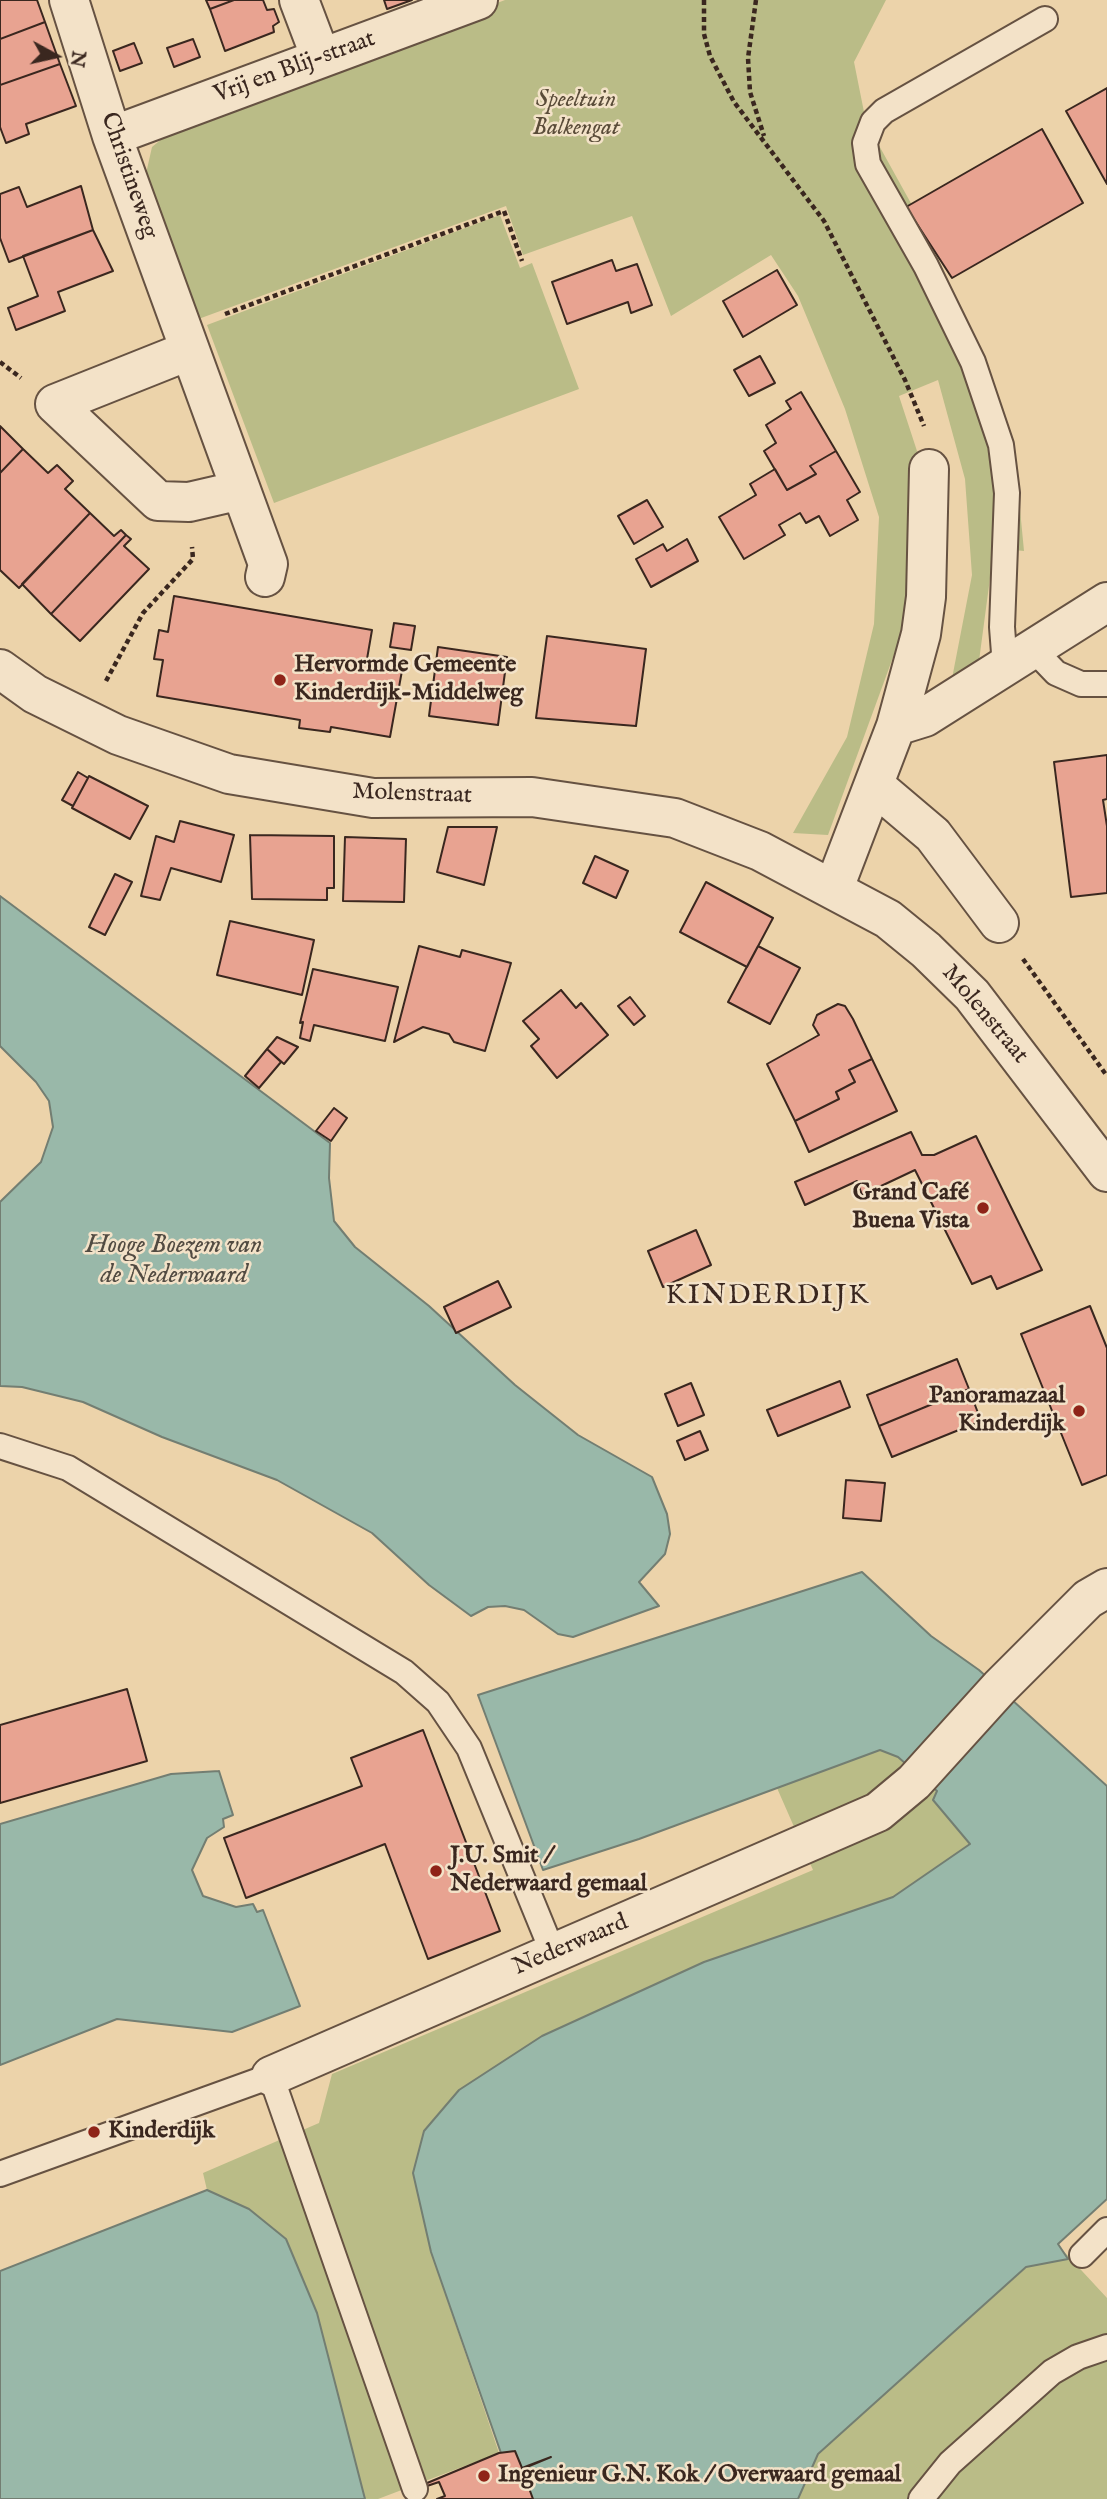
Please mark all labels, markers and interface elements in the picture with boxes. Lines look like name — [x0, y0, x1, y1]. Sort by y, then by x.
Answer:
north arrow — [21, 21, 91, 91]
street label: Vrij en Blij-straat — [210, 25, 380, 111]
text: N — [64, 49, 90, 69]
park label: Speeltuin Balkengat — [532, 87, 620, 143]
street label: Christineweg — [93, 109, 163, 243]
place label: Hervormde Gemeente Kinderdijk-Middelweg — [294, 652, 523, 708]
marker: Hervormde Gemeente Kinderdijk-Middelweg — [272, 672, 288, 688]
street label: Molenstraat — [352, 779, 472, 811]
street label: Molenstraat — [934, 960, 1034, 1070]
place label: Grand Café Buena Vista — [852, 1180, 969, 1236]
marker: Grand Café Buena Vista — [975, 1200, 991, 1216]
water label: Hooge Boezem van de Nederwaard — [86, 1231, 262, 1292]
district label: KINDERDIJK — [667, 1280, 869, 1314]
place label: Panoramazaal Kinderdijk — [929, 1383, 1065, 1439]
marker: Panoramazaal Kinderdijk — [1071, 1403, 1087, 1419]
place label: J.U. Smit / Nederwaard gemaal — [450, 1843, 647, 1899]
marker: J.U. Smit / Nederwaard gemaal — [428, 1863, 444, 1879]
street label: Nederwaard — [509, 1909, 633, 1983]
place label: Kinderdijk — [108, 2118, 215, 2146]
marker: Kinderdijk — [86, 2124, 102, 2140]
place label: Ingenieur G.N. Kok / Overwaard gemaal — [498, 2462, 901, 2490]
marker: Ingenieur G.N. Kok / Overwaard gemaal — [476, 2468, 492, 2484]

